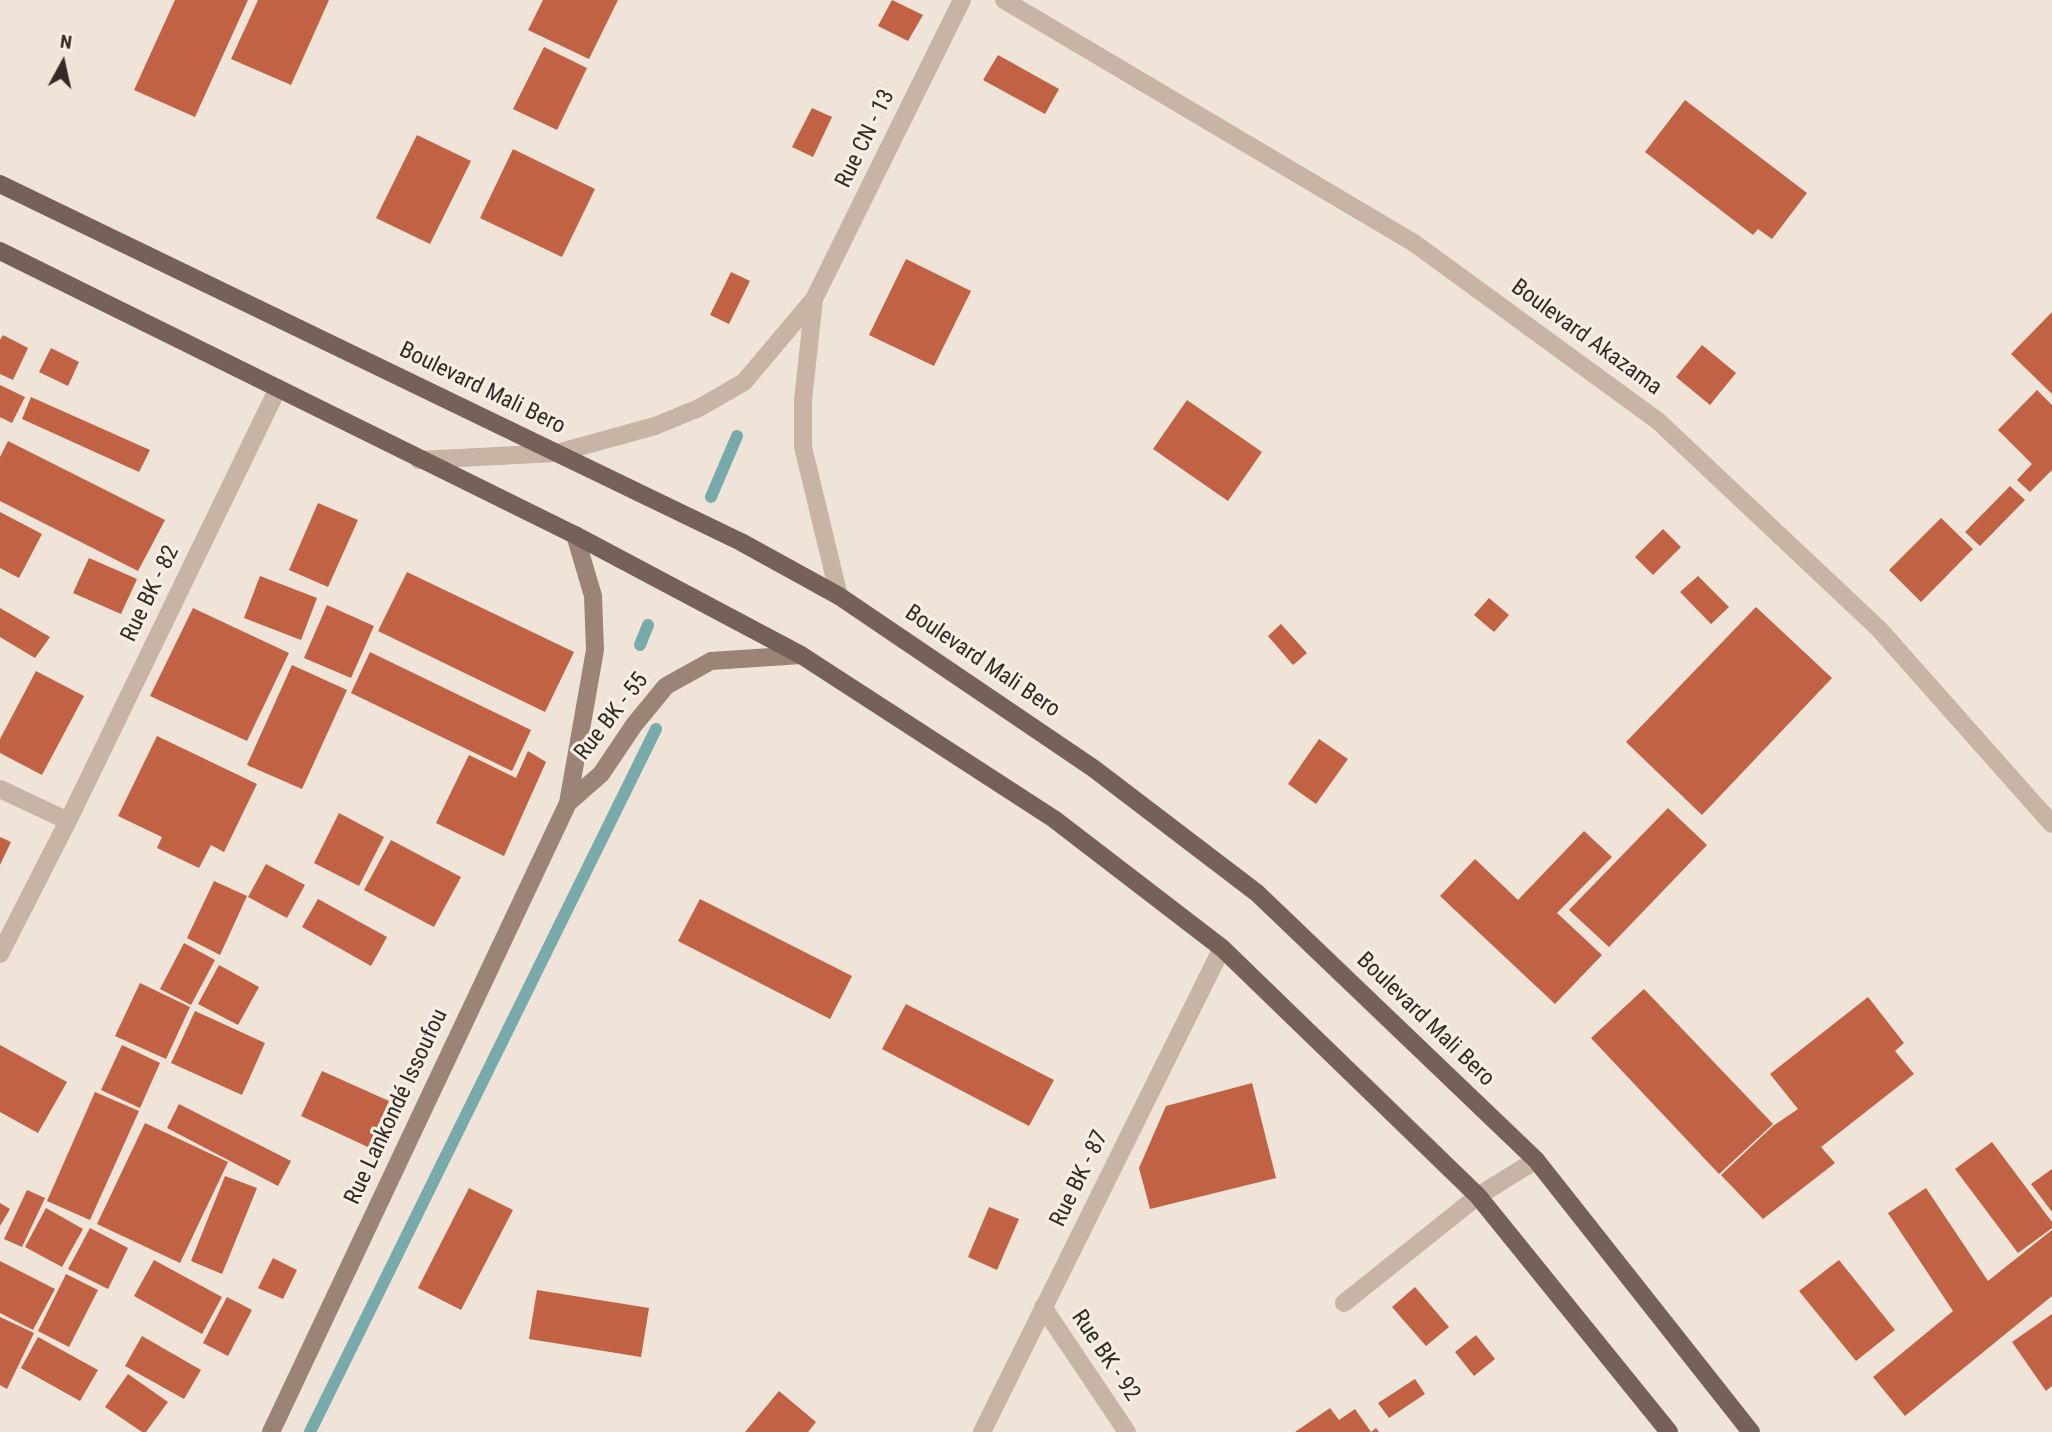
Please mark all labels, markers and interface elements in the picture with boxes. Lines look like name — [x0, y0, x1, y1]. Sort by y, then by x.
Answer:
north arrow — [28, 28, 98, 98]
text: N — [59, 30, 73, 54]
street label: Rue CN - 13 — [830, 85, 902, 193]
street label: Boulevard Akazama — [1505, 274, 1667, 402]
street label: Boulevard Mali Bero — [395, 337, 569, 441]
street label: Rue BK - 82 — [116, 541, 186, 647]
street label: Boulevard Mali Bero — [899, 600, 1065, 724]
street label: Rue BK - 55 — [569, 668, 655, 766]
street label: Boulevard Mali Bero — [1350, 947, 1500, 1093]
street label: Rue Lankondé Issoufou — [340, 1005, 454, 1209]
street label: Rue BK - 87 — [1045, 1126, 1115, 1232]
street label: Rue BK - 92 — [1065, 1305, 1145, 1407]

